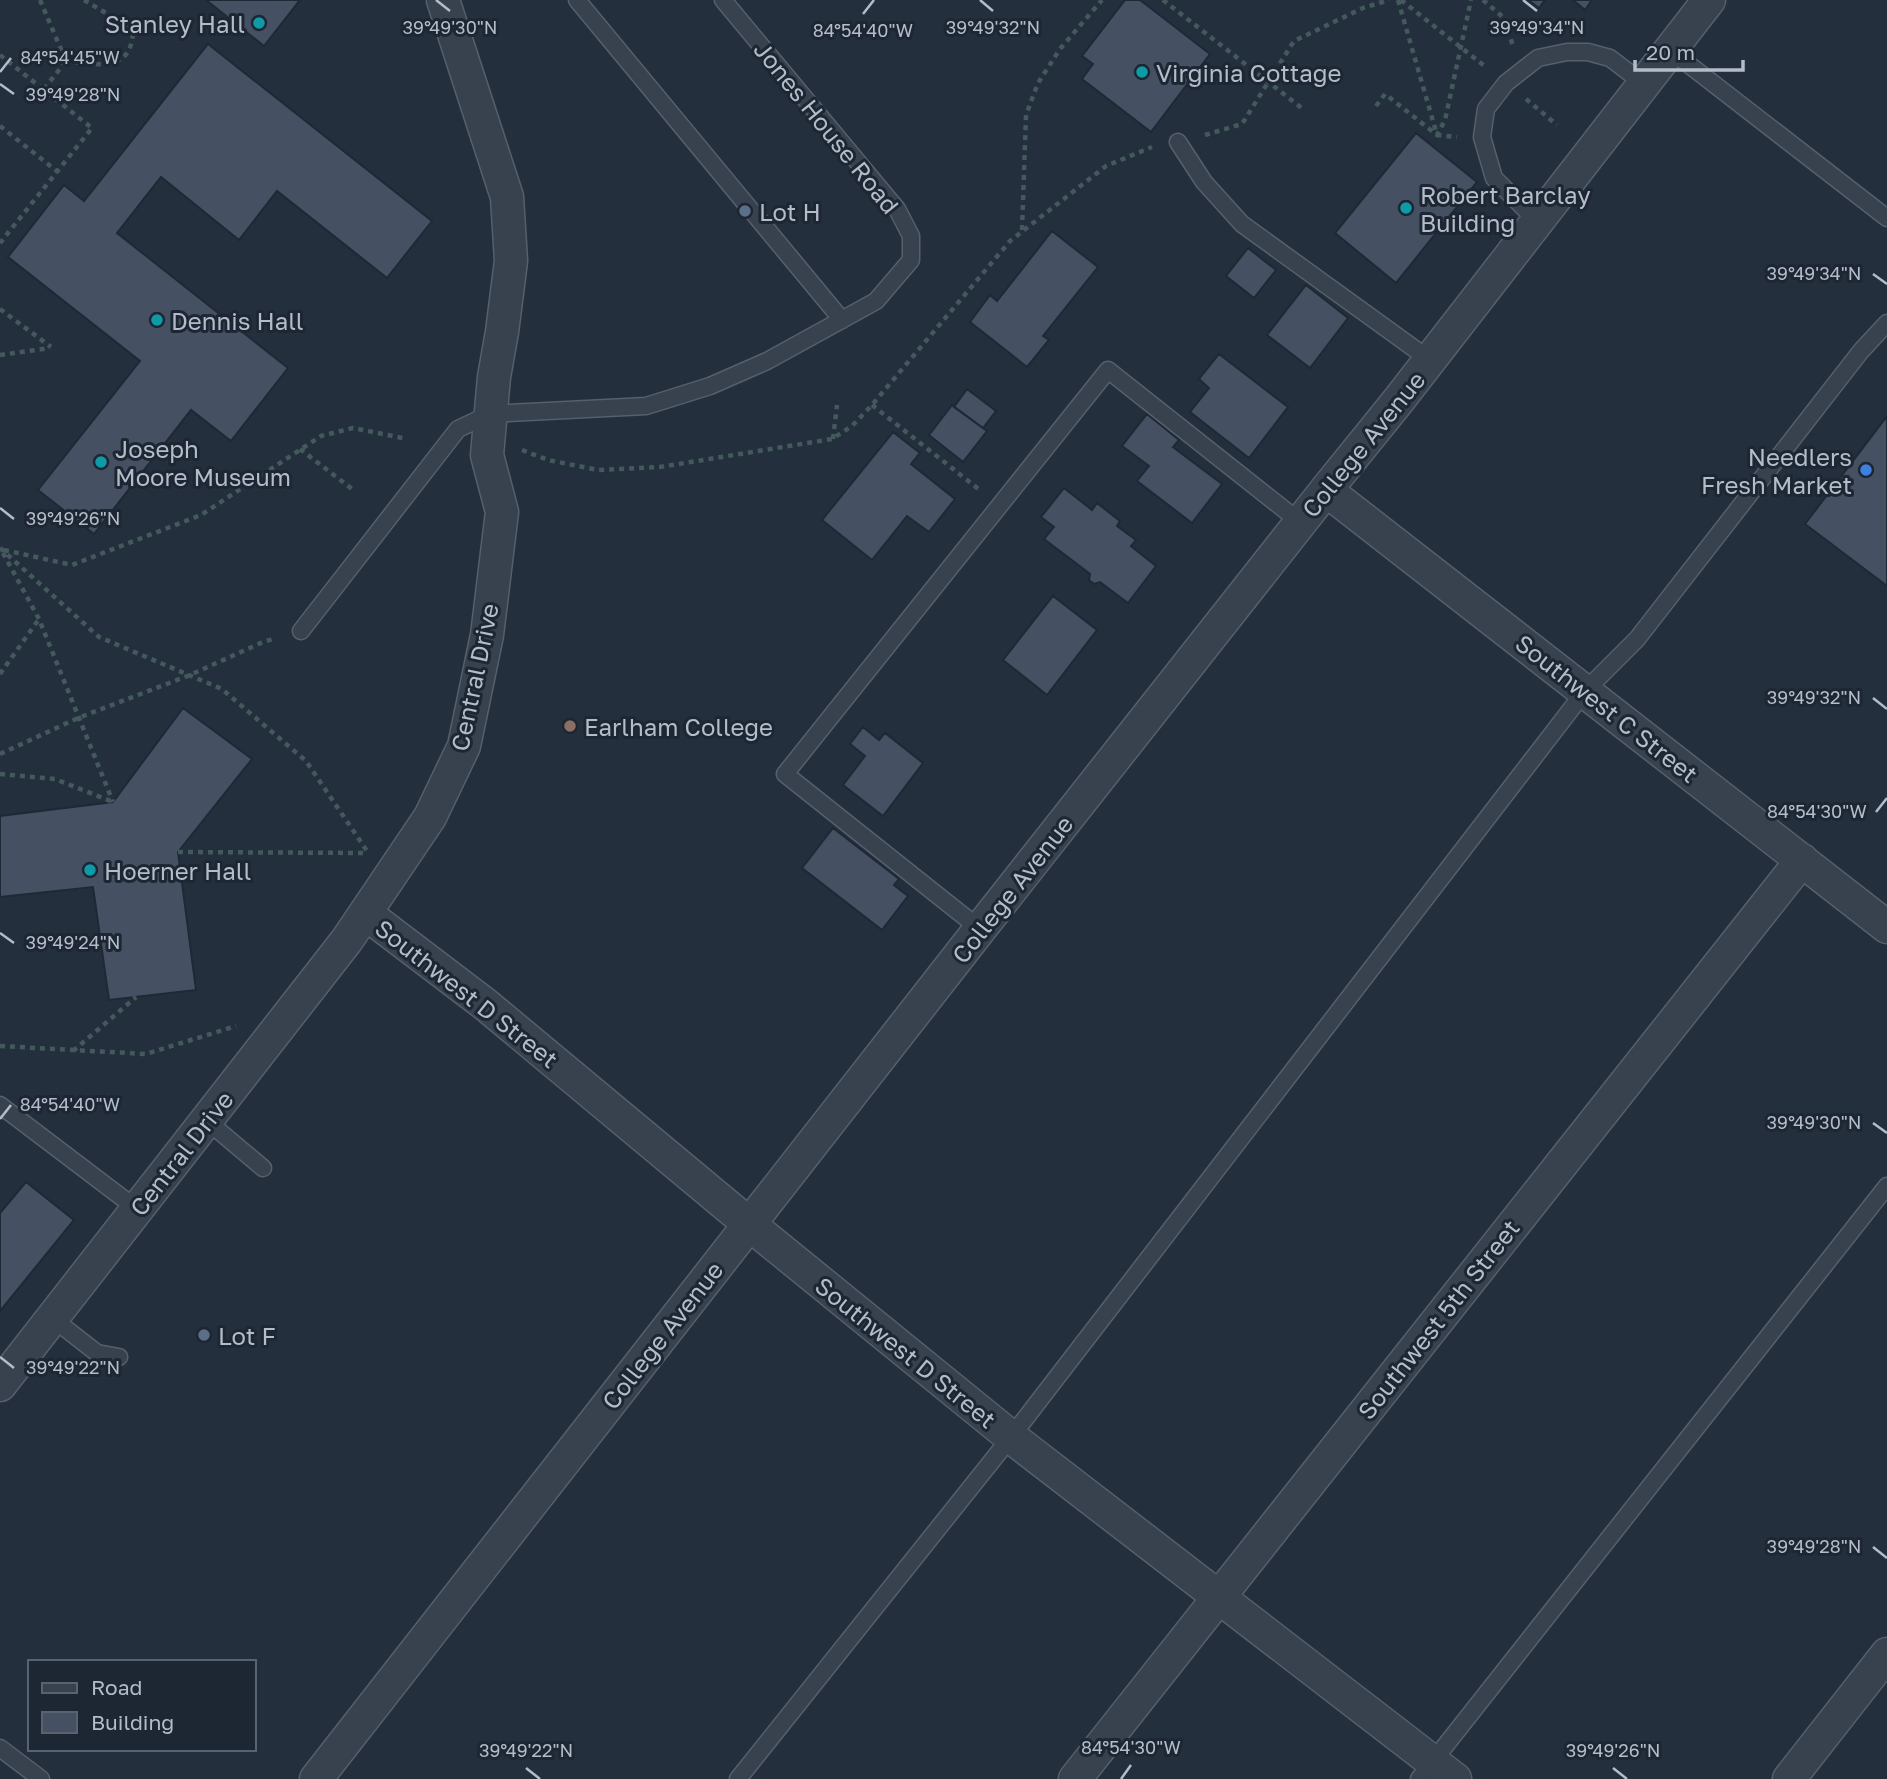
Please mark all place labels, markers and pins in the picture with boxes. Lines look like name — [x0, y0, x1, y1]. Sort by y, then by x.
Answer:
place label: Stanley Hall — [105, 9, 245, 38]
marker: Stanley Hall — [251, 15, 267, 31]
place label: Virginia Cottage — [1156, 58, 1342, 87]
marker: Virginia Cottage — [1134, 64, 1150, 80]
place label: Robert Barclay Building — [1420, 180, 1591, 237]
place label: Lot H — [759, 197, 821, 226]
marker: Robert Barclay Building — [1398, 200, 1414, 216]
marker: Lot H — [737, 203, 753, 219]
place label: Dennis Hall — [171, 306, 304, 335]
marker: Dennis Hall — [149, 312, 165, 328]
place label: Joseph Moore Museum — [115, 434, 291, 491]
place label: Needlers Fresh Market — [1701, 442, 1852, 499]
marker: Joseph Moore Museum — [93, 454, 109, 470]
marker: Needlers Fresh Market — [1858, 462, 1874, 478]
place label: Earlham College — [584, 712, 773, 741]
marker: Earlham College — [562, 718, 578, 734]
place label: Hoerner Hall — [104, 856, 251, 885]
marker: Hoerner Hall — [82, 862, 98, 878]
place label: Lot F — [218, 1321, 276, 1350]
marker: Lot F — [196, 1327, 212, 1343]

